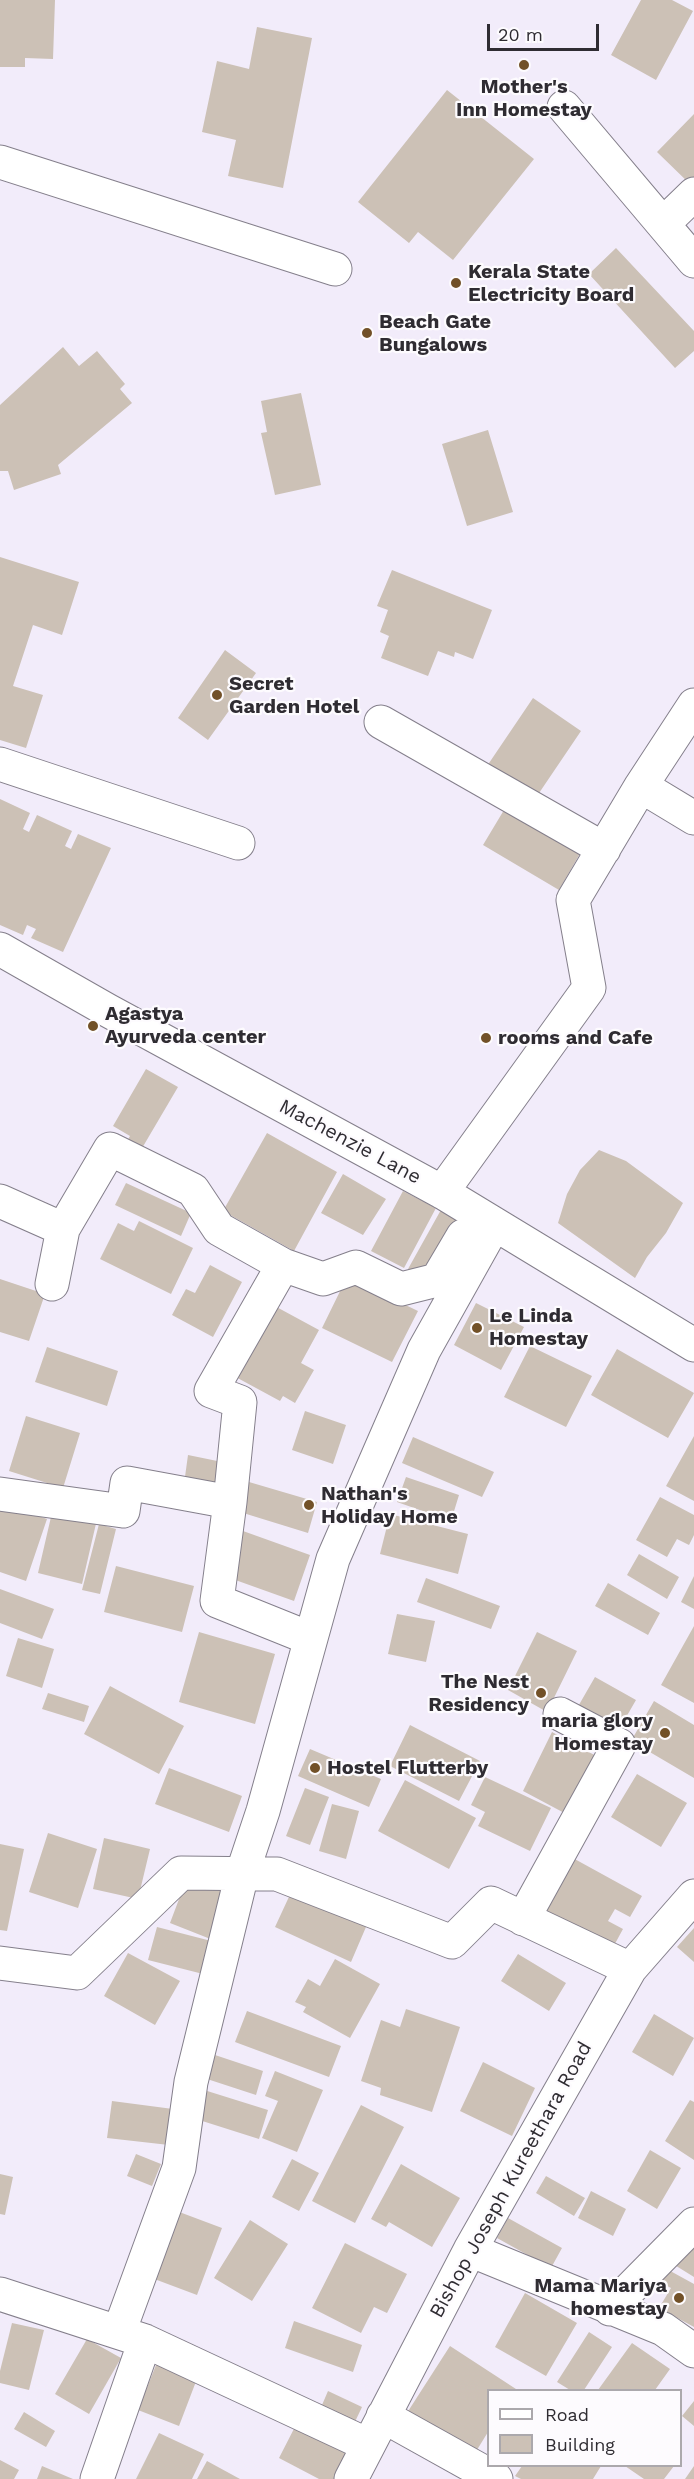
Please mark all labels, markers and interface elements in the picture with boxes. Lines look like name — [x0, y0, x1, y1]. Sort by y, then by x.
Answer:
scale bar — [490, 12, 602, 50]
text: 20 m — [498, 24, 543, 45]
marker: Mother's Inn Homestay — [517, 58, 531, 72]
place label: Mother's Inn Homestay — [456, 75, 592, 122]
place label: Kerala State Electricity Board — [468, 260, 634, 307]
marker: Kerala State Electricity Board — [449, 276, 463, 290]
place label: Beach Gate Bungalows — [379, 310, 491, 357]
marker: Beach Gate Bungalows — [360, 326, 374, 340]
place label: Secret Garden Hotel — [229, 672, 359, 719]
marker: Secret Garden Hotel — [210, 688, 224, 702]
place label: Agastya Ayurveda center — [105, 1002, 266, 1049]
marker: Agastya Ayurveda center — [86, 1019, 100, 1033]
place label: rooms and Cafe — [498, 1026, 653, 1050]
marker: rooms and Cafe — [479, 1031, 493, 1045]
street label: Machenzie Lane — [275, 1094, 425, 1190]
place label: Le Linda Homestay — [489, 1304, 588, 1351]
marker: Le Linda Homestay — [470, 1321, 484, 1335]
place label: Nathan's Holiday Home — [321, 1482, 458, 1529]
marker: Nathan's Holiday Home — [302, 1498, 316, 1512]
place label: The Nest Residency — [428, 1670, 529, 1717]
marker: The Nest Residency — [534, 1686, 548, 1700]
place label: maria glory Homestay — [541, 1709, 653, 1756]
marker: maria glory Homestay — [658, 1726, 672, 1740]
place label: Hostel Flutterby — [327, 1756, 488, 1780]
marker: Hostel Flutterby — [308, 1761, 322, 1775]
street label: Bishop Joseph Kureethara Road — [425, 2038, 597, 2322]
place label: Mama Mariya homestay — [534, 2274, 667, 2321]
marker: Mama Mariya homestay — [672, 2291, 686, 2305]
legend — [487, 2389, 682, 2467]
text: Road — [545, 2404, 589, 2425]
text: Building — [545, 2434, 615, 2455]

